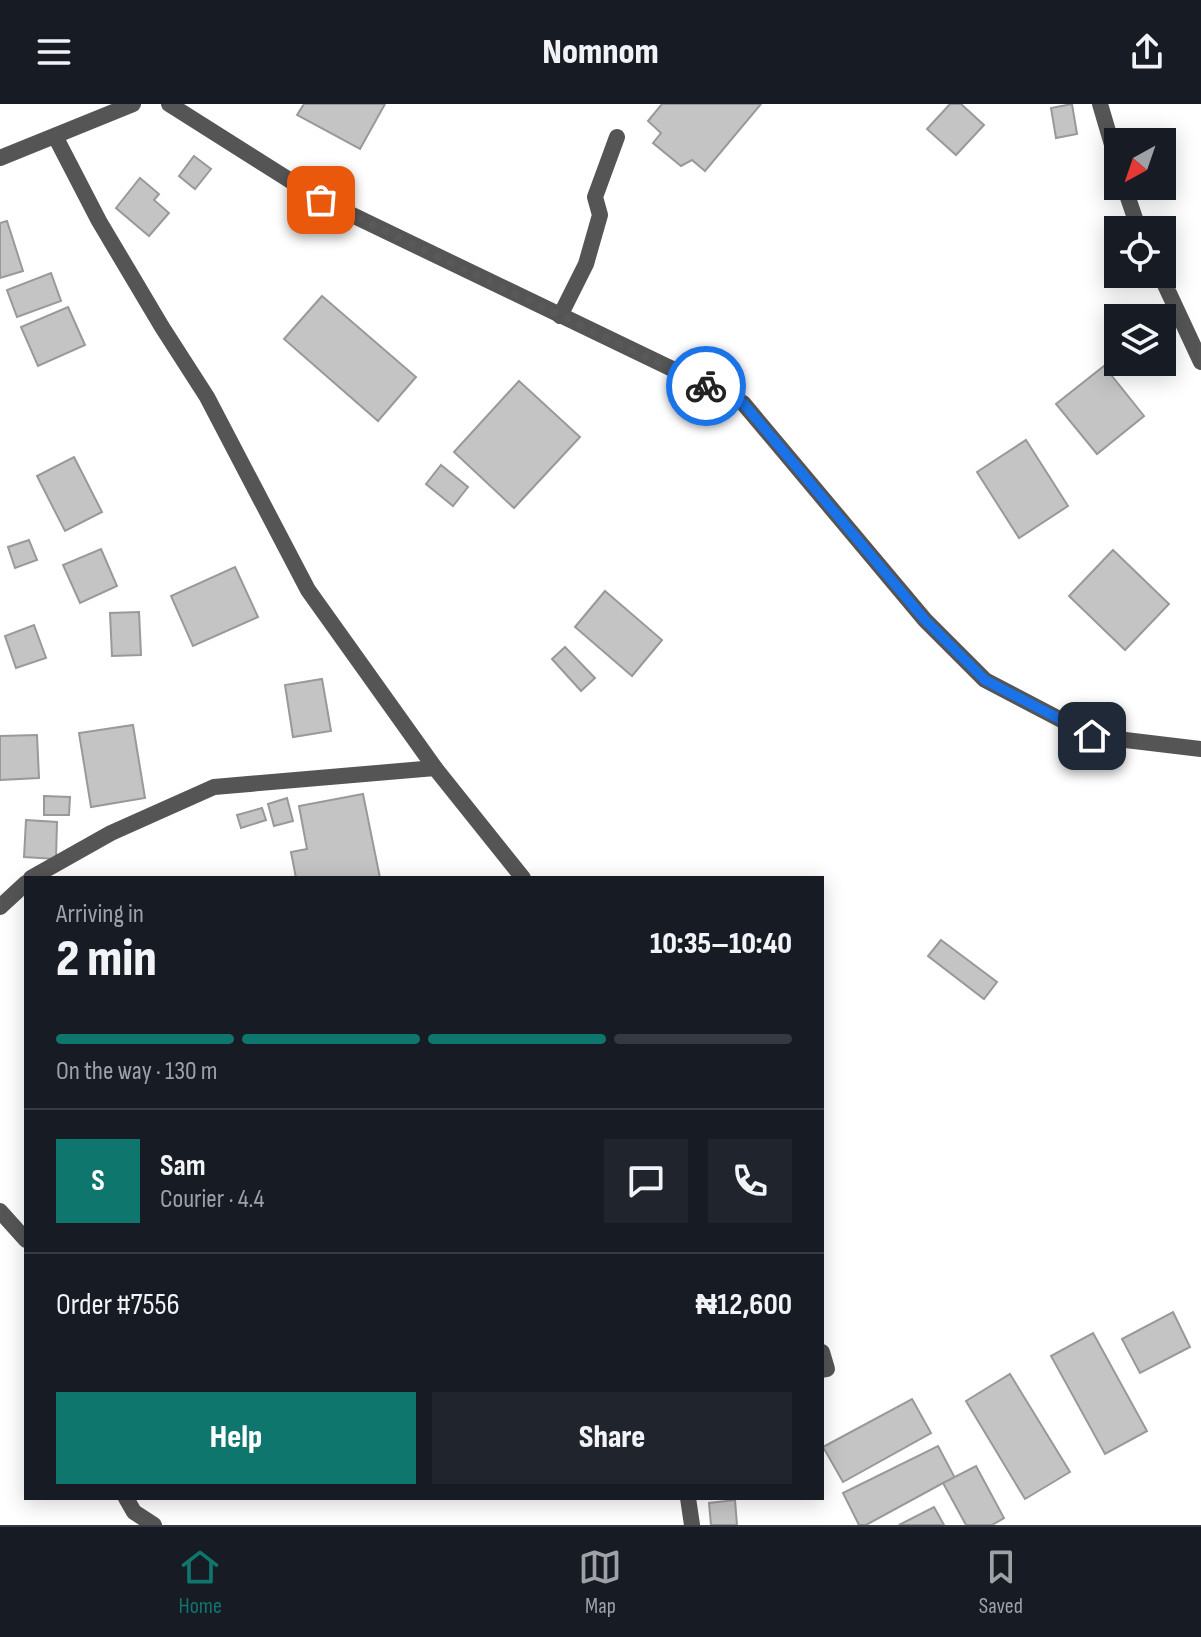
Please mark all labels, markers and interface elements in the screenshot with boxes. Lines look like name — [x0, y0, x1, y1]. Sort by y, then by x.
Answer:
icon: menu — [32, 30, 76, 74]
icon: share — [1125, 30, 1169, 74]
text: Nomnom — [542, 31, 659, 74]
north arrow — [1104, 128, 1176, 200]
map controls — [1104, 128, 1176, 376]
pin — [287, 166, 355, 234]
icon: bag — [299, 178, 343, 222]
button: locate — [1104, 216, 1176, 288]
button: layers — [1104, 304, 1176, 376]
courier — [666, 346, 746, 426]
icon: bike — [684, 364, 728, 408]
pin — [1058, 702, 1126, 770]
icon: home — [1070, 714, 1114, 758]
text: Arriving in — [56, 899, 144, 930]
text: 10:35–10:40 — [650, 926, 792, 962]
text: 2 min — [56, 928, 157, 991]
text: On the way · 130 m — [56, 1056, 218, 1087]
button: chat — [604, 1139, 688, 1223]
button: phone — [708, 1139, 792, 1223]
text: Sam — [160, 1148, 206, 1184]
text: S — [91, 1163, 105, 1199]
text: Courier · 4.4 — [160, 1184, 264, 1215]
text: Order #7556 — [56, 1287, 180, 1323]
text: ₦12,600 — [696, 1287, 792, 1323]
button: Help — [56, 1392, 416, 1484]
button: Share — [432, 1392, 792, 1484]
tab: Home — [178, 1545, 222, 1620]
tab: Map — [578, 1545, 622, 1620]
tab: Saved — [979, 1545, 1023, 1620]

